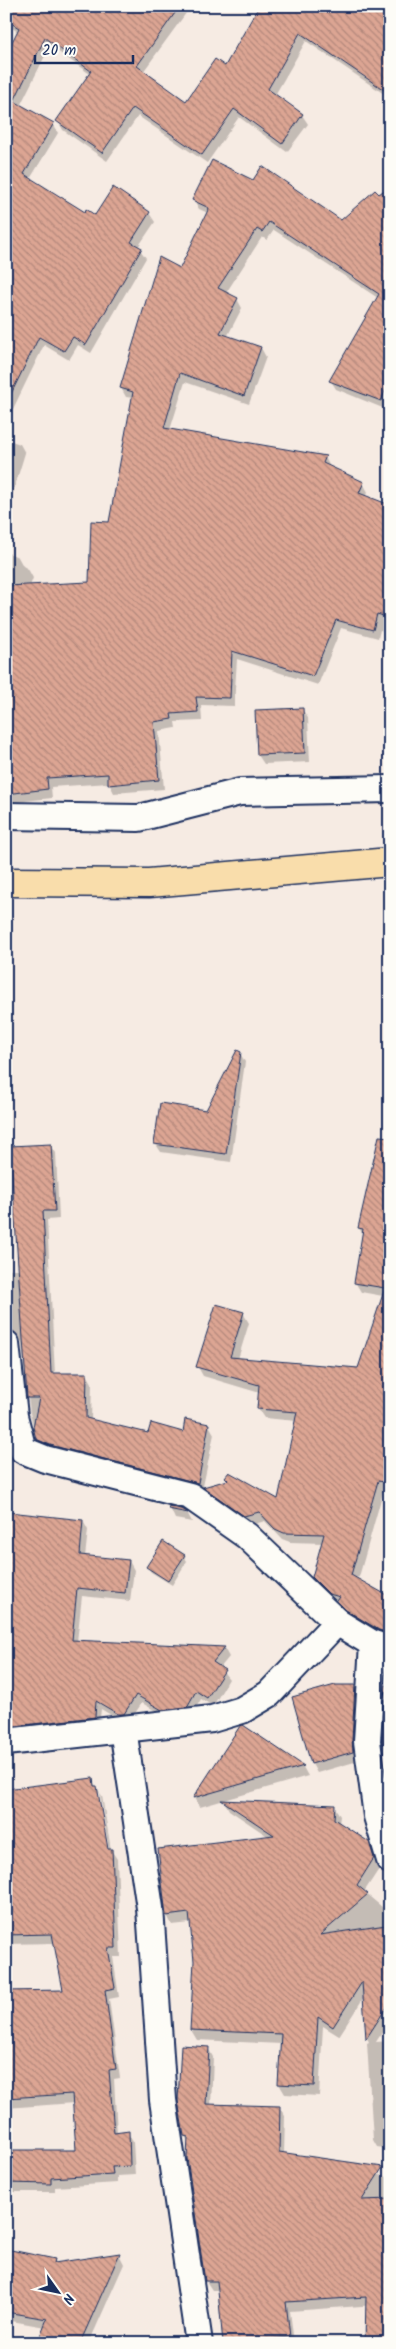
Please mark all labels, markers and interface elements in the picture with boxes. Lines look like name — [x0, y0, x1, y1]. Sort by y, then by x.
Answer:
scale bar — [35, 32, 132, 64]
text: 20 m — [42, 39, 76, 63]
north arrow — [32, 2266, 82, 2316]
text: N — [56, 2289, 80, 2308]

